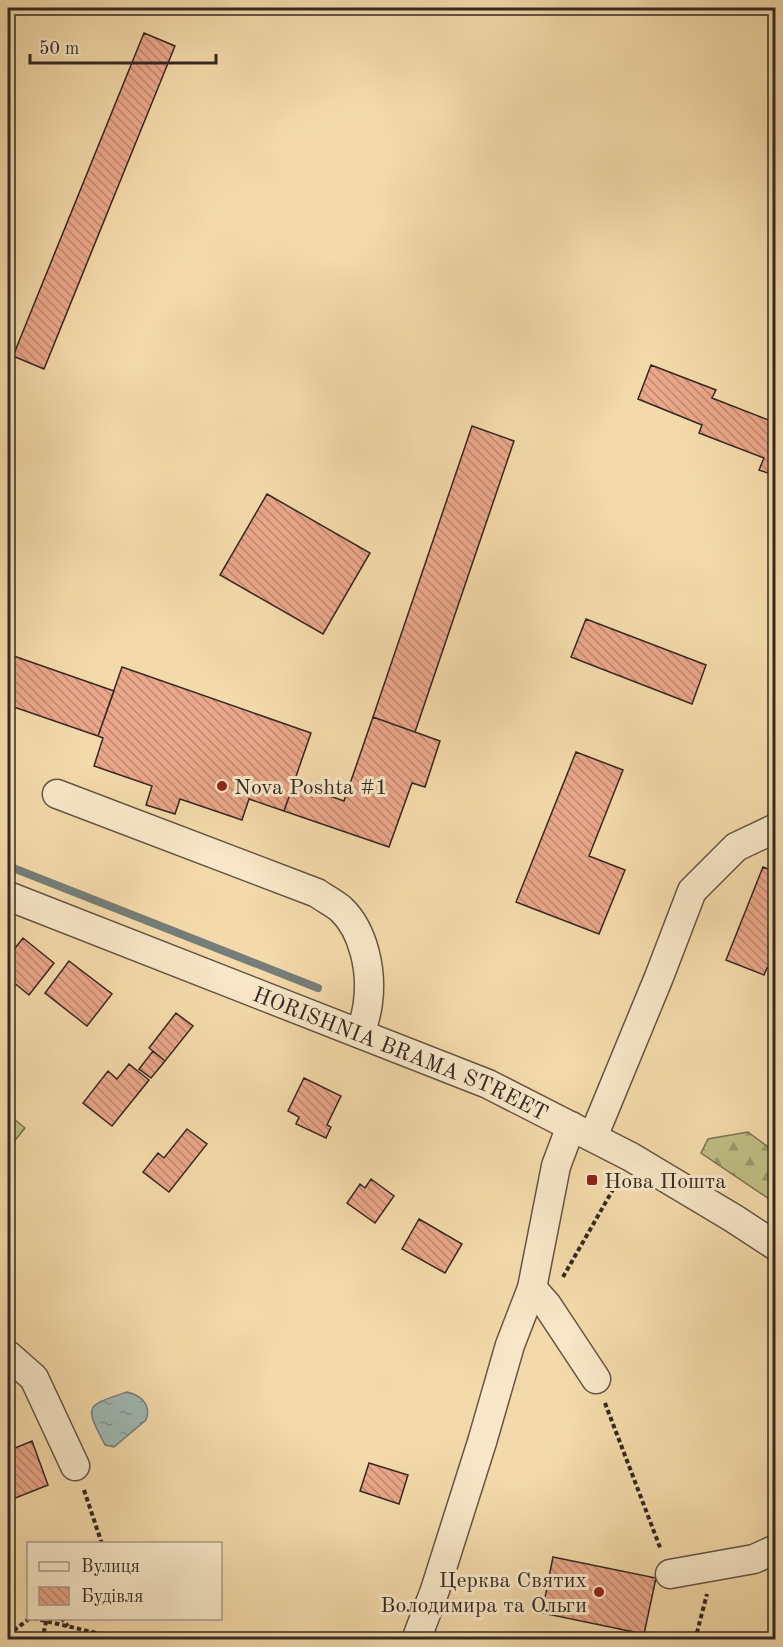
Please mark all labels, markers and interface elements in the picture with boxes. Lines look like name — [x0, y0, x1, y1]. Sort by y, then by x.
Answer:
scale bar — [30, 27, 216, 65]
text: 50 m — [39, 40, 79, 58]
place label: Nova Poshta #1 — [234, 777, 388, 799]
marker: Nova Poshta #1 — [215, 779, 229, 793]
street label: HORISHNIA BRAMA STREET — [249, 984, 551, 1126]
place label: Нова Пошта — [604, 1171, 726, 1193]
marker: Нова Пошта — [585, 1173, 599, 1187]
legend — [27, 1542, 222, 1620]
text: Вулиця — [81, 1558, 140, 1576]
place label: Церква Святих Володимира та Ольги — [380, 1570, 587, 1617]
marker: Церква Святих Володимира та Ольги — [592, 1585, 606, 1599]
text: Будівля — [81, 1588, 143, 1606]

